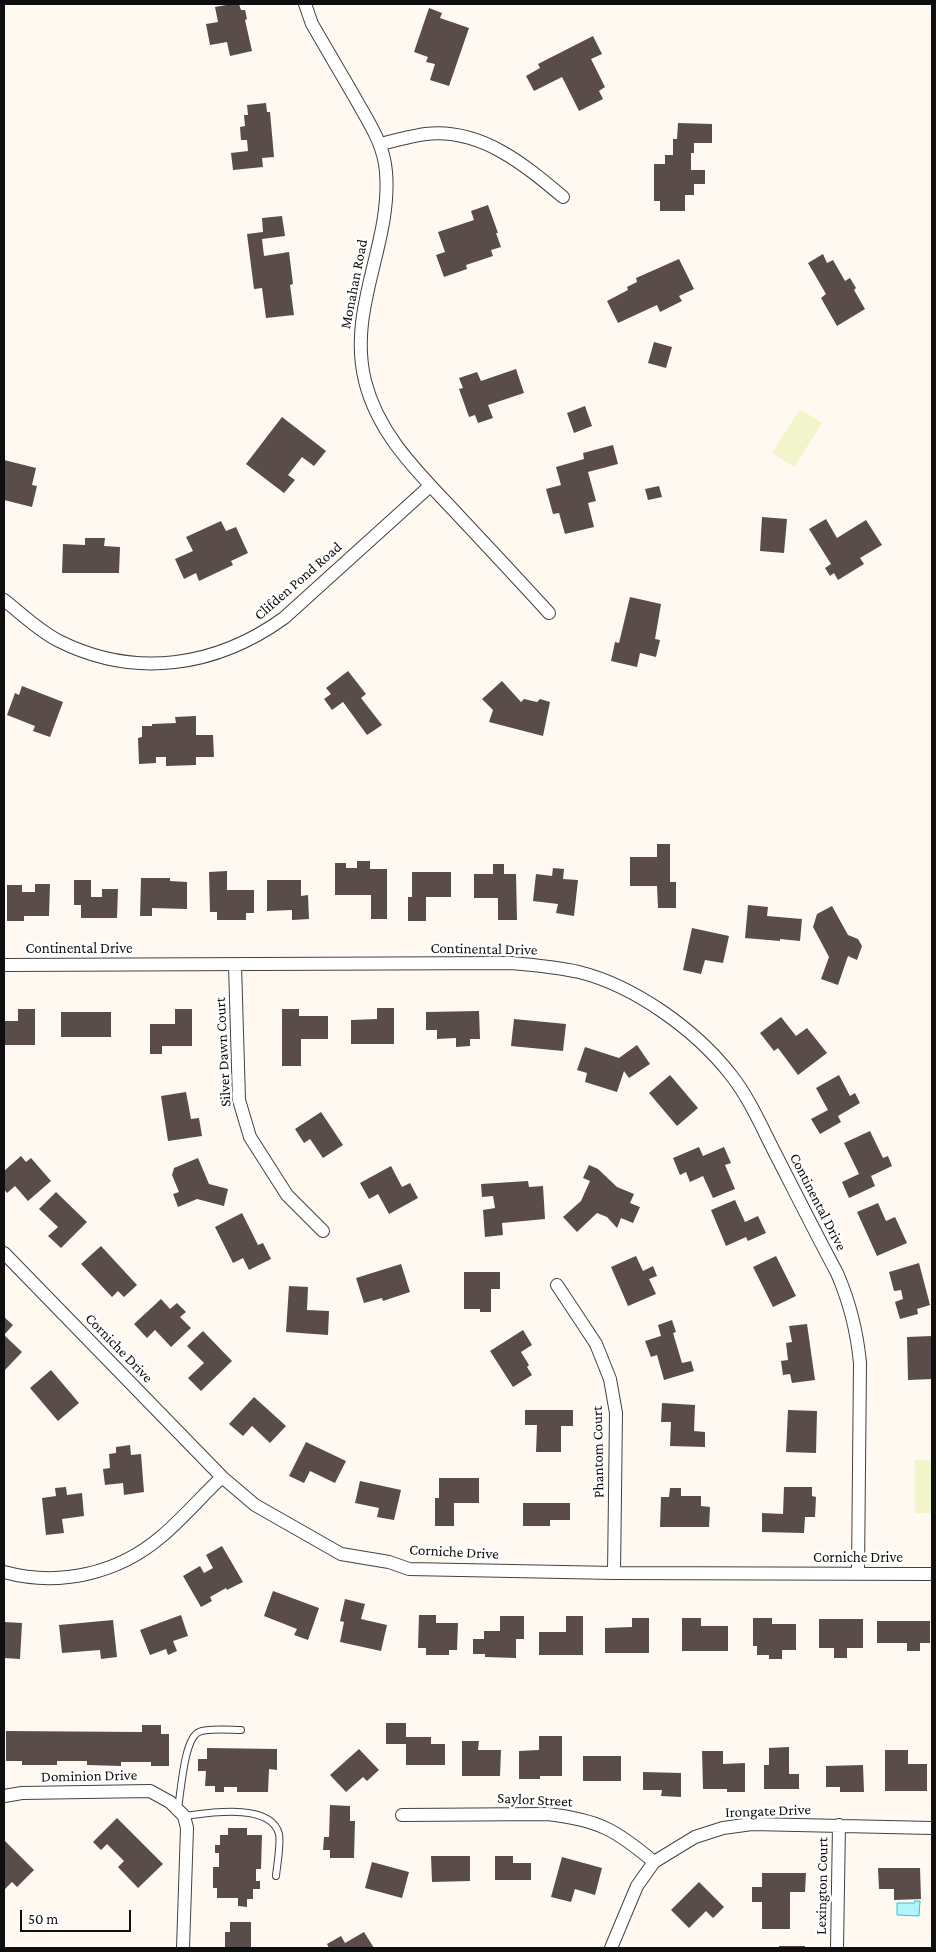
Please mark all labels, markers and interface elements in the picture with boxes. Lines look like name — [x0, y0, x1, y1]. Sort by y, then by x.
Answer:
street label: Monahan Road — [336, 238, 372, 330]
street label: Clifden Pond Road — [250, 538, 346, 624]
street label: Continental Drive — [25, 939, 133, 957]
street label: Continental Drive — [430, 939, 538, 959]
street label: Silver Dawn Court — [211, 997, 235, 1107]
street label: Continental Drive — [786, 1150, 850, 1254]
street label: Corniche Drive — [81, 1309, 157, 1387]
street label: Phantom Court — [588, 1406, 608, 1498]
street label: Corniche Drive — [409, 1541, 499, 1563]
street label: Corniche Drive — [813, 1548, 903, 1566]
street label: Dominion Drive — [41, 1766, 137, 1786]
street label: Saylor Street — [497, 1789, 573, 1811]
street label: Irongate Drive — [725, 1801, 811, 1821]
street label: Lexington Court — [812, 1837, 832, 1935]
scale bar — [22, 1900, 134, 1932]
text: 50 m — [28, 1911, 58, 1927]

